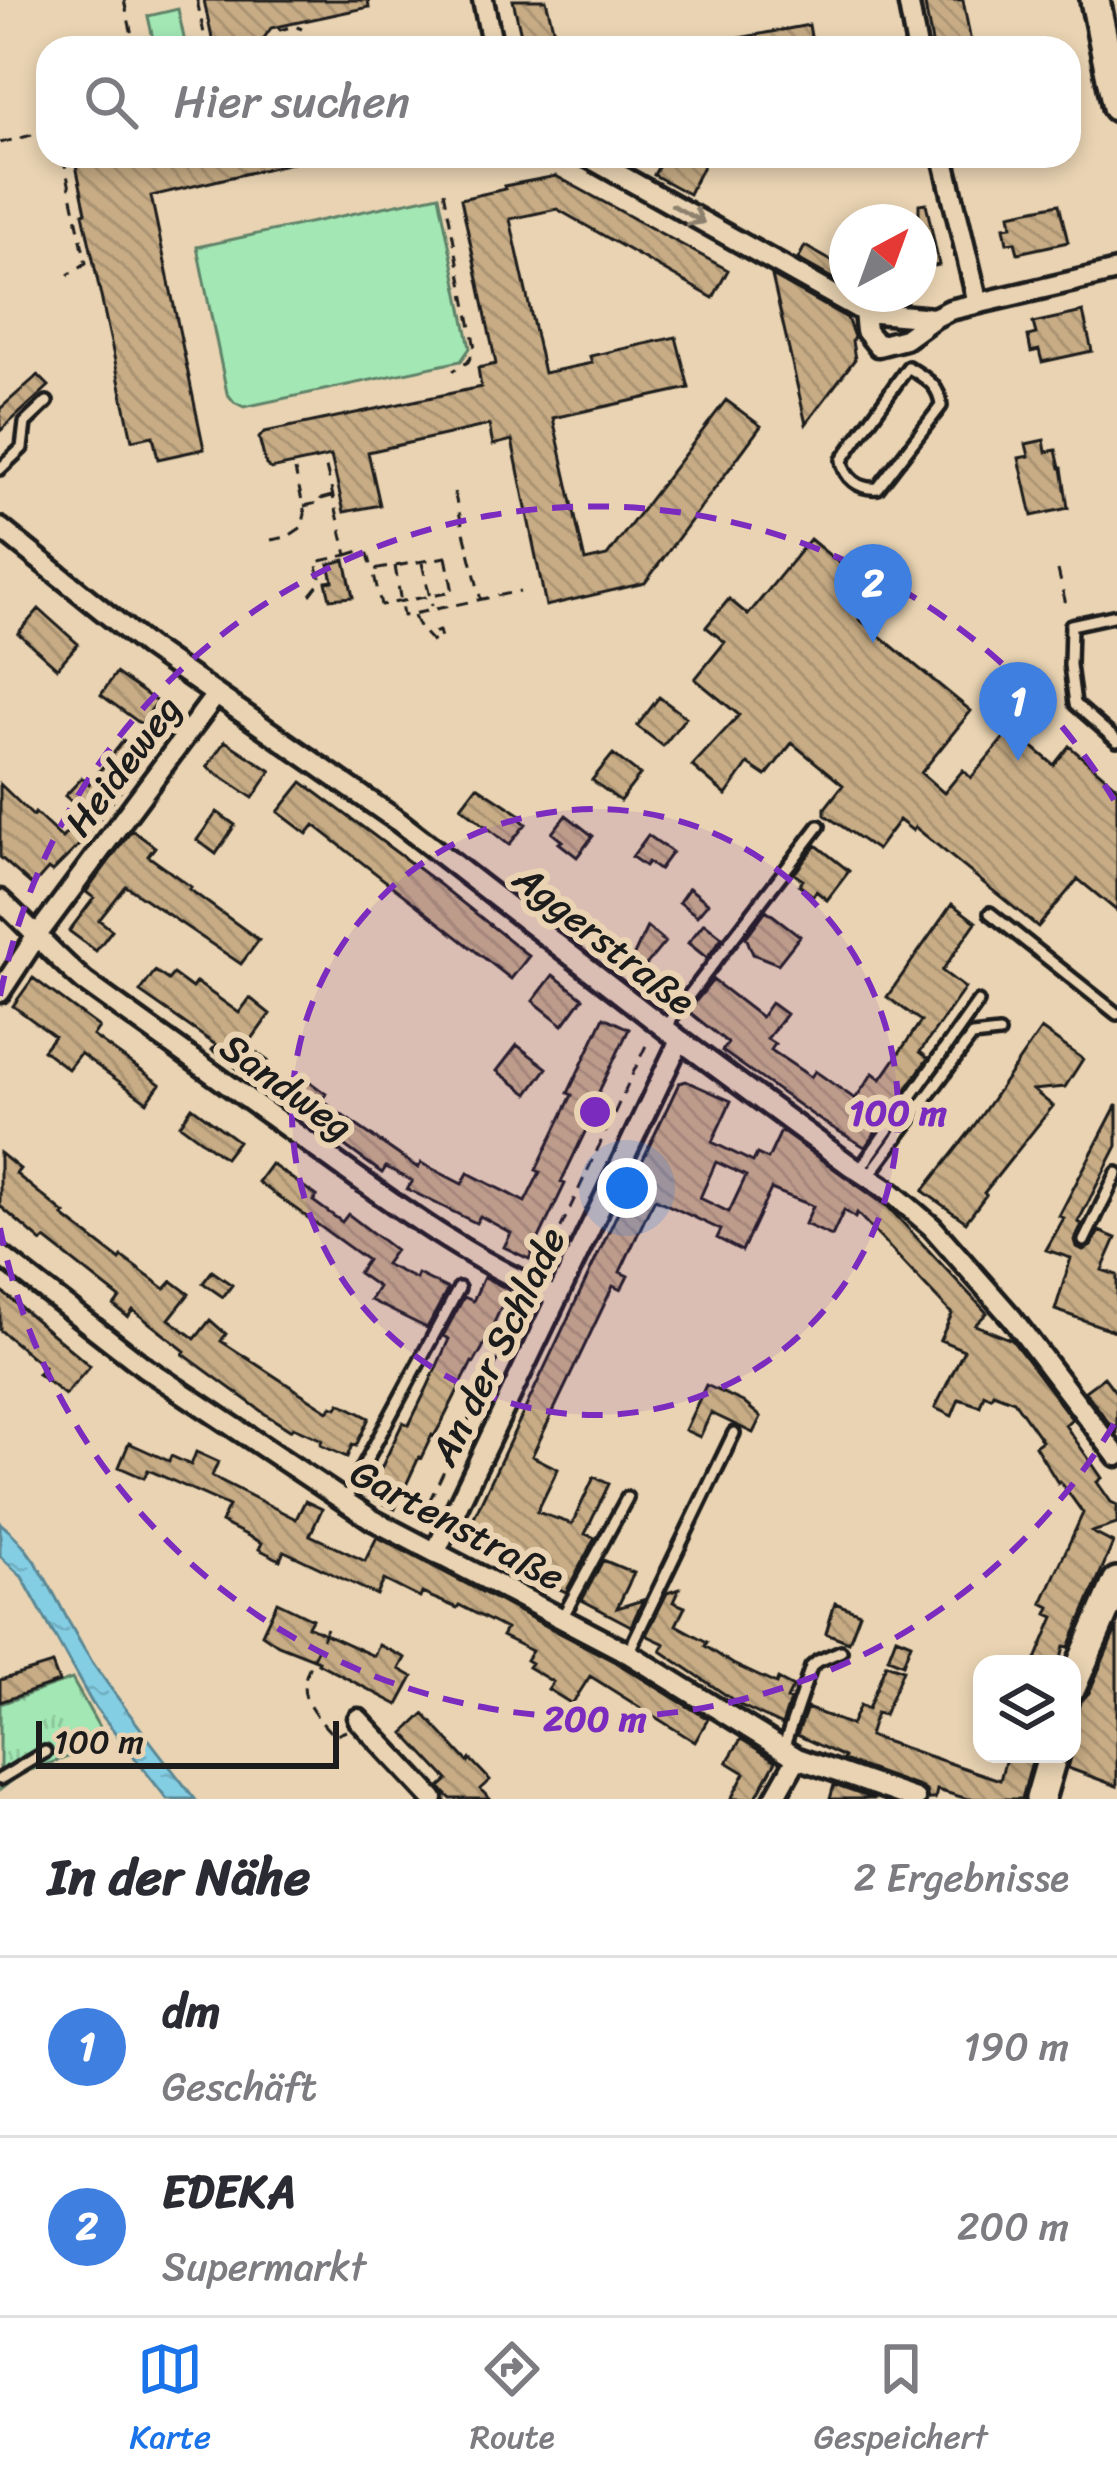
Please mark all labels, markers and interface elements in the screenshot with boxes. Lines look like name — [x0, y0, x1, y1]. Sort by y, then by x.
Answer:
search box — [36, 36, 1081, 168]
text: Hier suchen — [174, 62, 410, 142]
icon: search — [78, 69, 144, 135]
one-way arrow — [669, 202, 704, 226]
north arrow — [829, 204, 937, 312]
pin: 2 — [834, 544, 912, 643]
pin: 1 — [979, 662, 1057, 761]
street label: Heideweg — [45, 679, 199, 852]
street label: Aggerstraße — [497, 845, 712, 1034]
street label: Sandweg — [205, 1014, 369, 1159]
text: 100 m — [849, 1081, 947, 1145]
centre of rings — [574, 1091, 616, 1133]
your location — [597, 1158, 657, 1218]
street label: An der Schlade — [409, 1215, 585, 1479]
street label: Gartenstraße — [338, 1439, 578, 1610]
map controls — [973, 1655, 1081, 1763]
button: layers — [973, 1655, 1081, 1763]
text: 200 m — [543, 1687, 647, 1751]
text: 100 m — [54, 1713, 144, 1771]
scale bar — [36, 1715, 339, 1768]
text: In der Nähe — [48, 1832, 310, 1922]
text: 2 Ergebnisse — [854, 1843, 1069, 1912]
text: dm — [162, 1972, 220, 2052]
text: 1 — [79, 2012, 95, 2081]
text: 190 m — [964, 2012, 1069, 2081]
text: Geschäft — [162, 2052, 317, 2121]
text: EDEKA — [162, 2152, 295, 2232]
text: 2 — [76, 2192, 98, 2261]
text: 200 m — [957, 2192, 1069, 2261]
text: Supermarkt — [162, 2232, 366, 2301]
tab: Karte — [129, 2336, 211, 2466]
tab: Route — [470, 2336, 555, 2466]
tab: Gespeichert — [814, 2336, 987, 2466]

